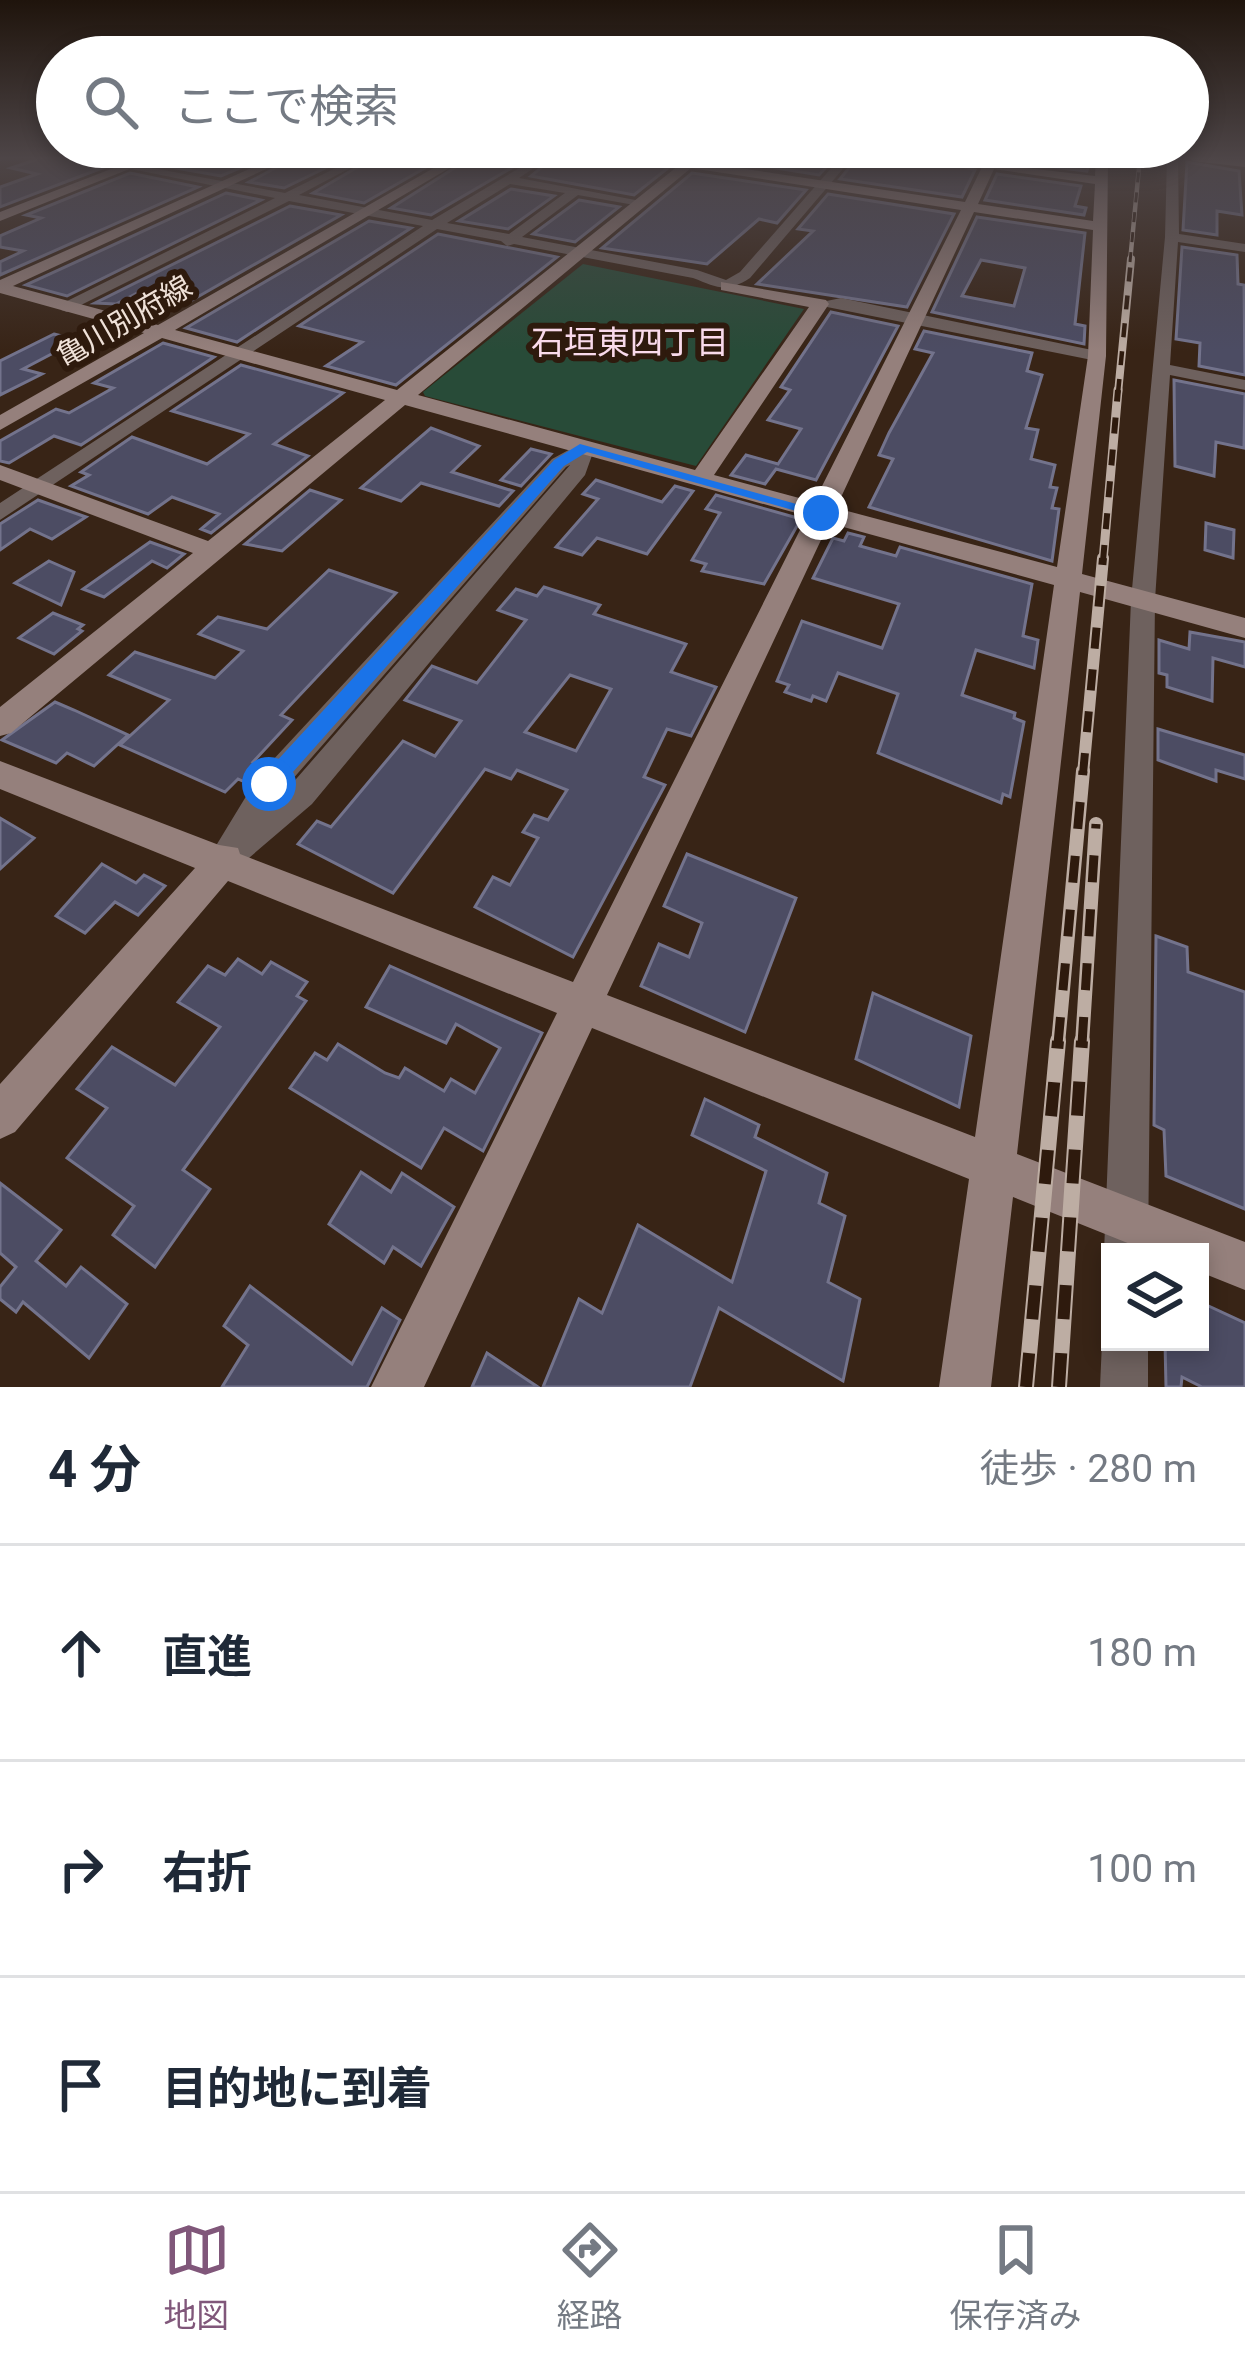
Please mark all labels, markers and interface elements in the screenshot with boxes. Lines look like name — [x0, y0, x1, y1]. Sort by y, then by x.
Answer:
search box — [36, 36, 1209, 168]
icon: search — [78, 69, 144, 135]
text: ここで検索 — [174, 80, 399, 133]
street label: 亀川別府線 — [50, 268, 198, 374]
district label: 石垣東四丁目 — [531, 323, 729, 362]
route end — [794, 486, 848, 540]
route start — [242, 757, 296, 811]
map controls — [1101, 1243, 1209, 1351]
button: layers — [1101, 1243, 1209, 1351]
text: 4 分 — [48, 1440, 141, 1499]
text: 徒歩 · 280 m — [980, 1446, 1197, 1492]
icon: ahead — [48, 1620, 114, 1686]
text: 直進 — [162, 1630, 252, 1683]
text: 180 m — [1087, 1630, 1197, 1676]
icon: right — [48, 1836, 114, 1902]
text: 右折 — [162, 1846, 252, 1899]
text: 100 m — [1087, 1846, 1197, 1892]
icon: arrive — [48, 2052, 114, 2118]
text: 目的地に到着 — [162, 2062, 432, 2115]
tab: 地図 — [164, 2217, 230, 2337]
tab: 経路 — [557, 2217, 623, 2337]
tab: 保存済み — [950, 2217, 1082, 2337]

